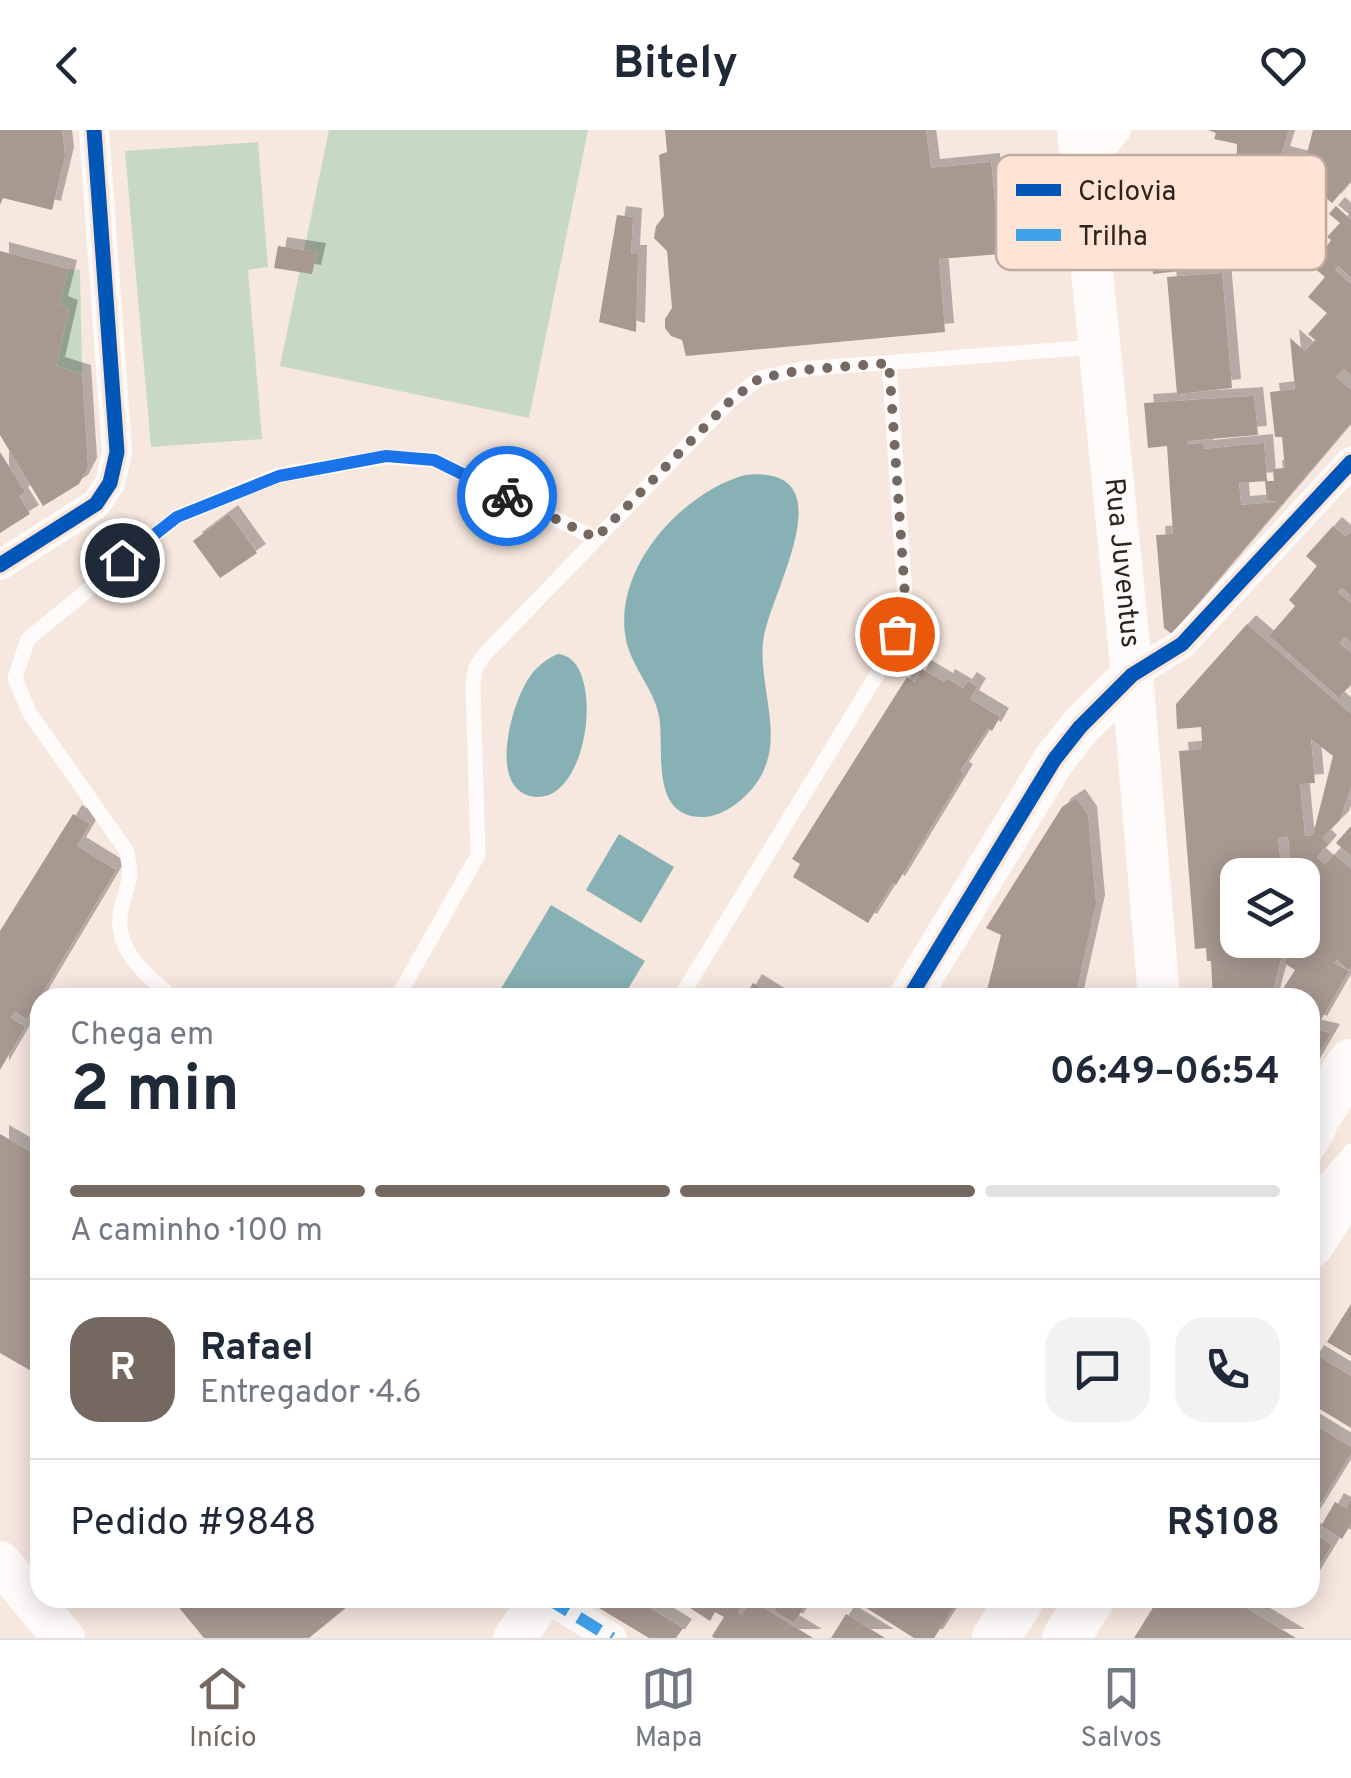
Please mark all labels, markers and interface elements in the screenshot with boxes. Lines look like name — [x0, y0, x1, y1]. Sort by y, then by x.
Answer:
text: Bitely — [613, 37, 738, 94]
icon: back — [40, 38, 95, 93]
icon: heart — [1256, 38, 1311, 93]
legend — [996, 155, 1326, 270]
text: Ciclovia — [1078, 175, 1176, 211]
text: Trilha — [1078, 220, 1148, 256]
courier — [457, 446, 557, 546]
icon: bike — [480, 469, 535, 524]
street label: Rua Juventus — [1095, 476, 1147, 650]
pin — [80, 518, 165, 603]
icon: home — [95, 533, 150, 588]
pin — [855, 592, 940, 677]
icon: bag — [870, 607, 925, 662]
map controls — [1220, 858, 1320, 958]
button: layers — [1220, 858, 1320, 958]
text: Chega em — [70, 1016, 214, 1056]
text: 06:49–06:54 — [1050, 1049, 1280, 1098]
text: 2 min — [70, 1052, 240, 1134]
text: A caminho · 100 m — [70, 1212, 323, 1252]
button: chat — [1045, 1317, 1150, 1422]
button: phone — [1175, 1317, 1280, 1422]
text: Rafael — [200, 1325, 314, 1374]
text: R — [109, 1345, 136, 1394]
text: Entregador · 4.6 — [200, 1374, 422, 1414]
text: Pedido #9848 — [70, 1500, 316, 1549]
text: R$108 — [1167, 1500, 1280, 1549]
tab: Início — [189, 1661, 257, 1757]
tab: Mapa — [635, 1661, 702, 1757]
tab: Salvos — [1080, 1661, 1162, 1757]

